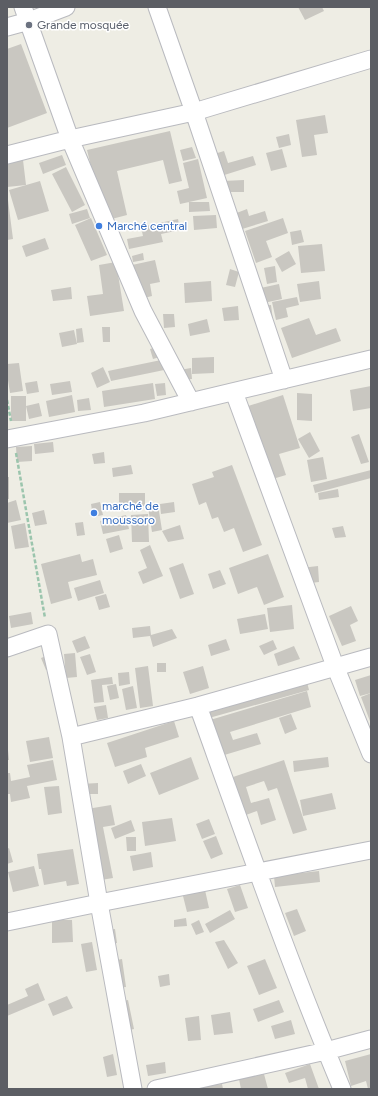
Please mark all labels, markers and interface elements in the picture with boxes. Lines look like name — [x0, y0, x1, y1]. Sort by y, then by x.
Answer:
place label: Grande mosquée — [37, 18, 130, 32]
marker: Grande mosquée — [24, 20, 34, 30]
place label: Marché central — [107, 219, 187, 233]
marker: Marché central — [94, 221, 104, 231]
place label: marché de moussoro — [102, 499, 159, 527]
marker: marché de moussoro — [89, 508, 99, 518]

